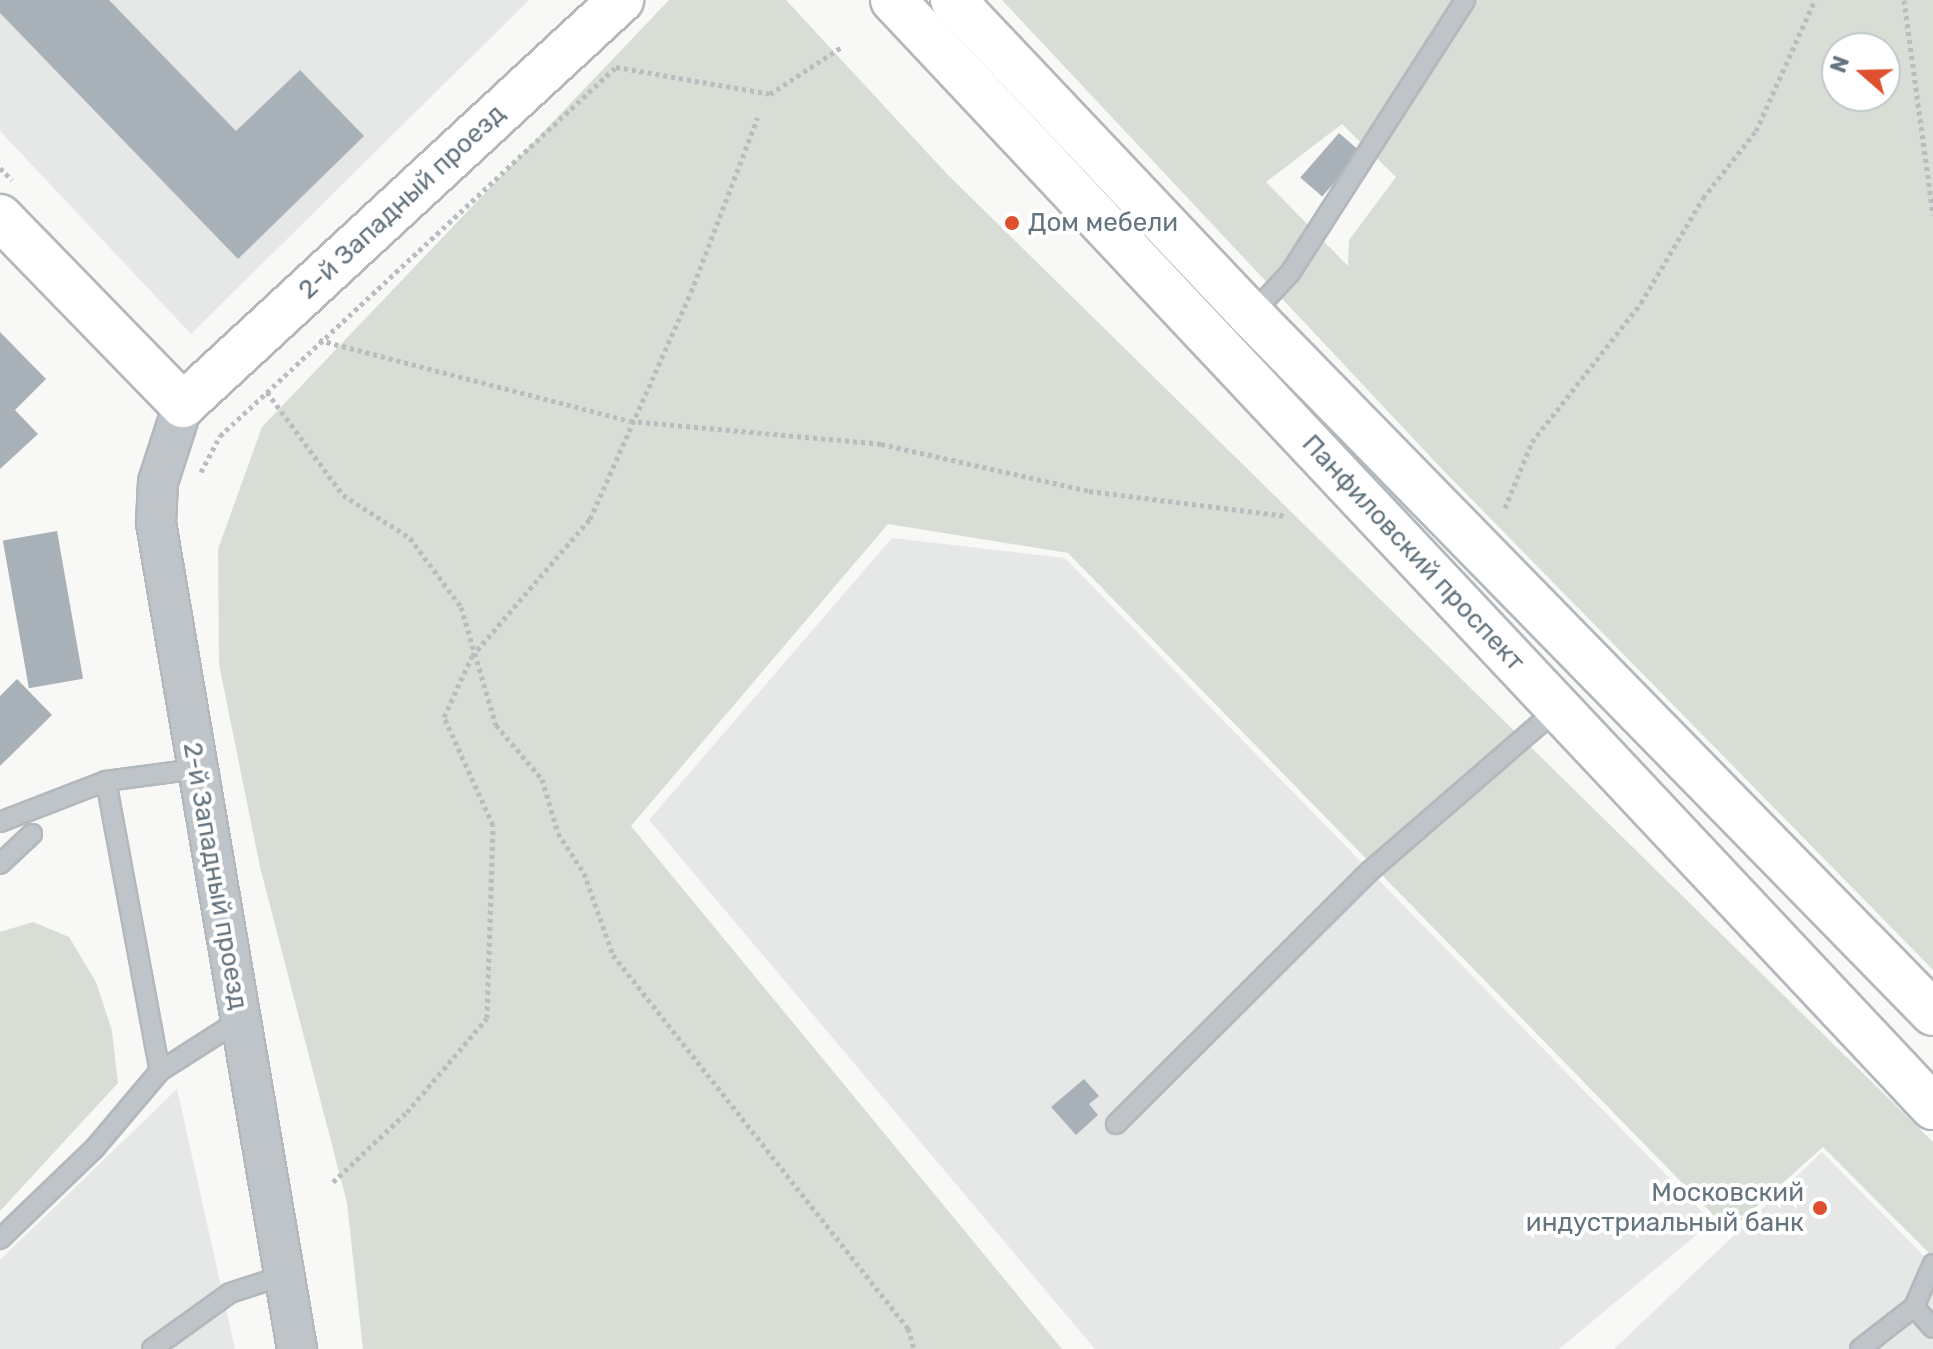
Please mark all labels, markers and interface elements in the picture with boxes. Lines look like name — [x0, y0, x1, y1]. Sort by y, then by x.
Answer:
north arrow — [1821, 32, 1901, 112]
text: N — [1824, 52, 1855, 76]
street label: 2-й Западный проезд — [292, 98, 512, 306]
place label: Дом мебели — [1028, 207, 1178, 239]
marker: Дом мебели — [1003, 214, 1021, 232]
street label: Панфиловский проспект — [1295, 428, 1531, 678]
street label: 2-й Западный проезд — [176, 740, 254, 1012]
place label: Московский индустриальный банк — [1526, 1177, 1804, 1238]
marker: Московский индустриальный банк — [1811, 1199, 1829, 1217]

